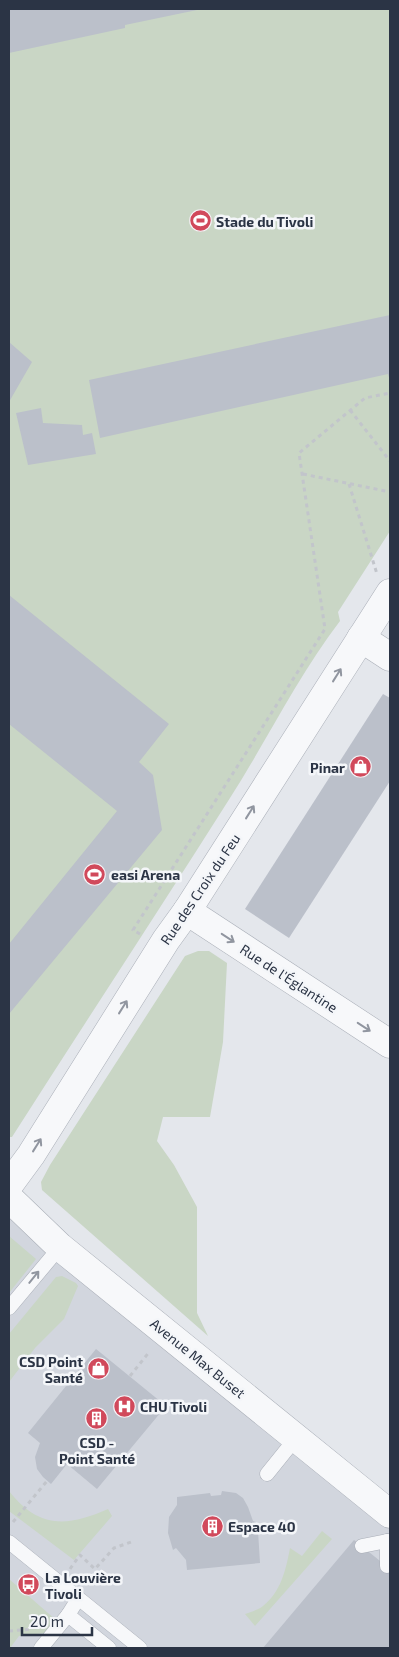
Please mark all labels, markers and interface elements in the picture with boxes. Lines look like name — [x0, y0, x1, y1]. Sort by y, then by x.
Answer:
sports icon: Stade du Tivoli — [188, 209, 212, 233]
place label: Stade du Tivoli — [216, 213, 313, 230]
one-way arrow — [332, 668, 342, 682]
shop icon: Pinar — [349, 755, 373, 779]
place label: Pinar — [310, 759, 345, 776]
one-way arrow — [245, 806, 255, 820]
street label: Rue des Croix du Feu — [157, 830, 243, 948]
sports icon: easi Arena — [83, 862, 107, 886]
place label: easi Arena — [111, 866, 180, 883]
one-way arrow — [221, 933, 235, 943]
street label: Rue de l'Églantine — [237, 940, 341, 1016]
one-way arrow — [119, 1001, 129, 1015]
one-way arrow — [357, 1022, 371, 1032]
one-way arrow — [32, 1138, 42, 1152]
one-way arrow — [28, 1271, 39, 1284]
street label: Avenue Max Buset — [147, 1315, 249, 1401]
place label: CSD Point Santé — [19, 1353, 83, 1386]
shop icon: CSD Point Santé — [87, 1357, 111, 1381]
hospital icon: CHU Tivoli — [112, 1394, 136, 1418]
place label: CHU Tivoli — [140, 1398, 207, 1415]
building icon: CSD - Point Santé — [85, 1407, 109, 1431]
place label: CSD - Point Santé — [59, 1434, 135, 1467]
building icon: Espace 40 — [200, 1514, 224, 1538]
place label: Espace 40 — [228, 1518, 296, 1535]
place label: La Louvière Tivoli — [45, 1569, 121, 1602]
bus stop icon: La Louvière Tivoli — [17, 1573, 41, 1597]
scale bar — [22, 1604, 92, 1636]
text: 20 m — [30, 1612, 64, 1630]

